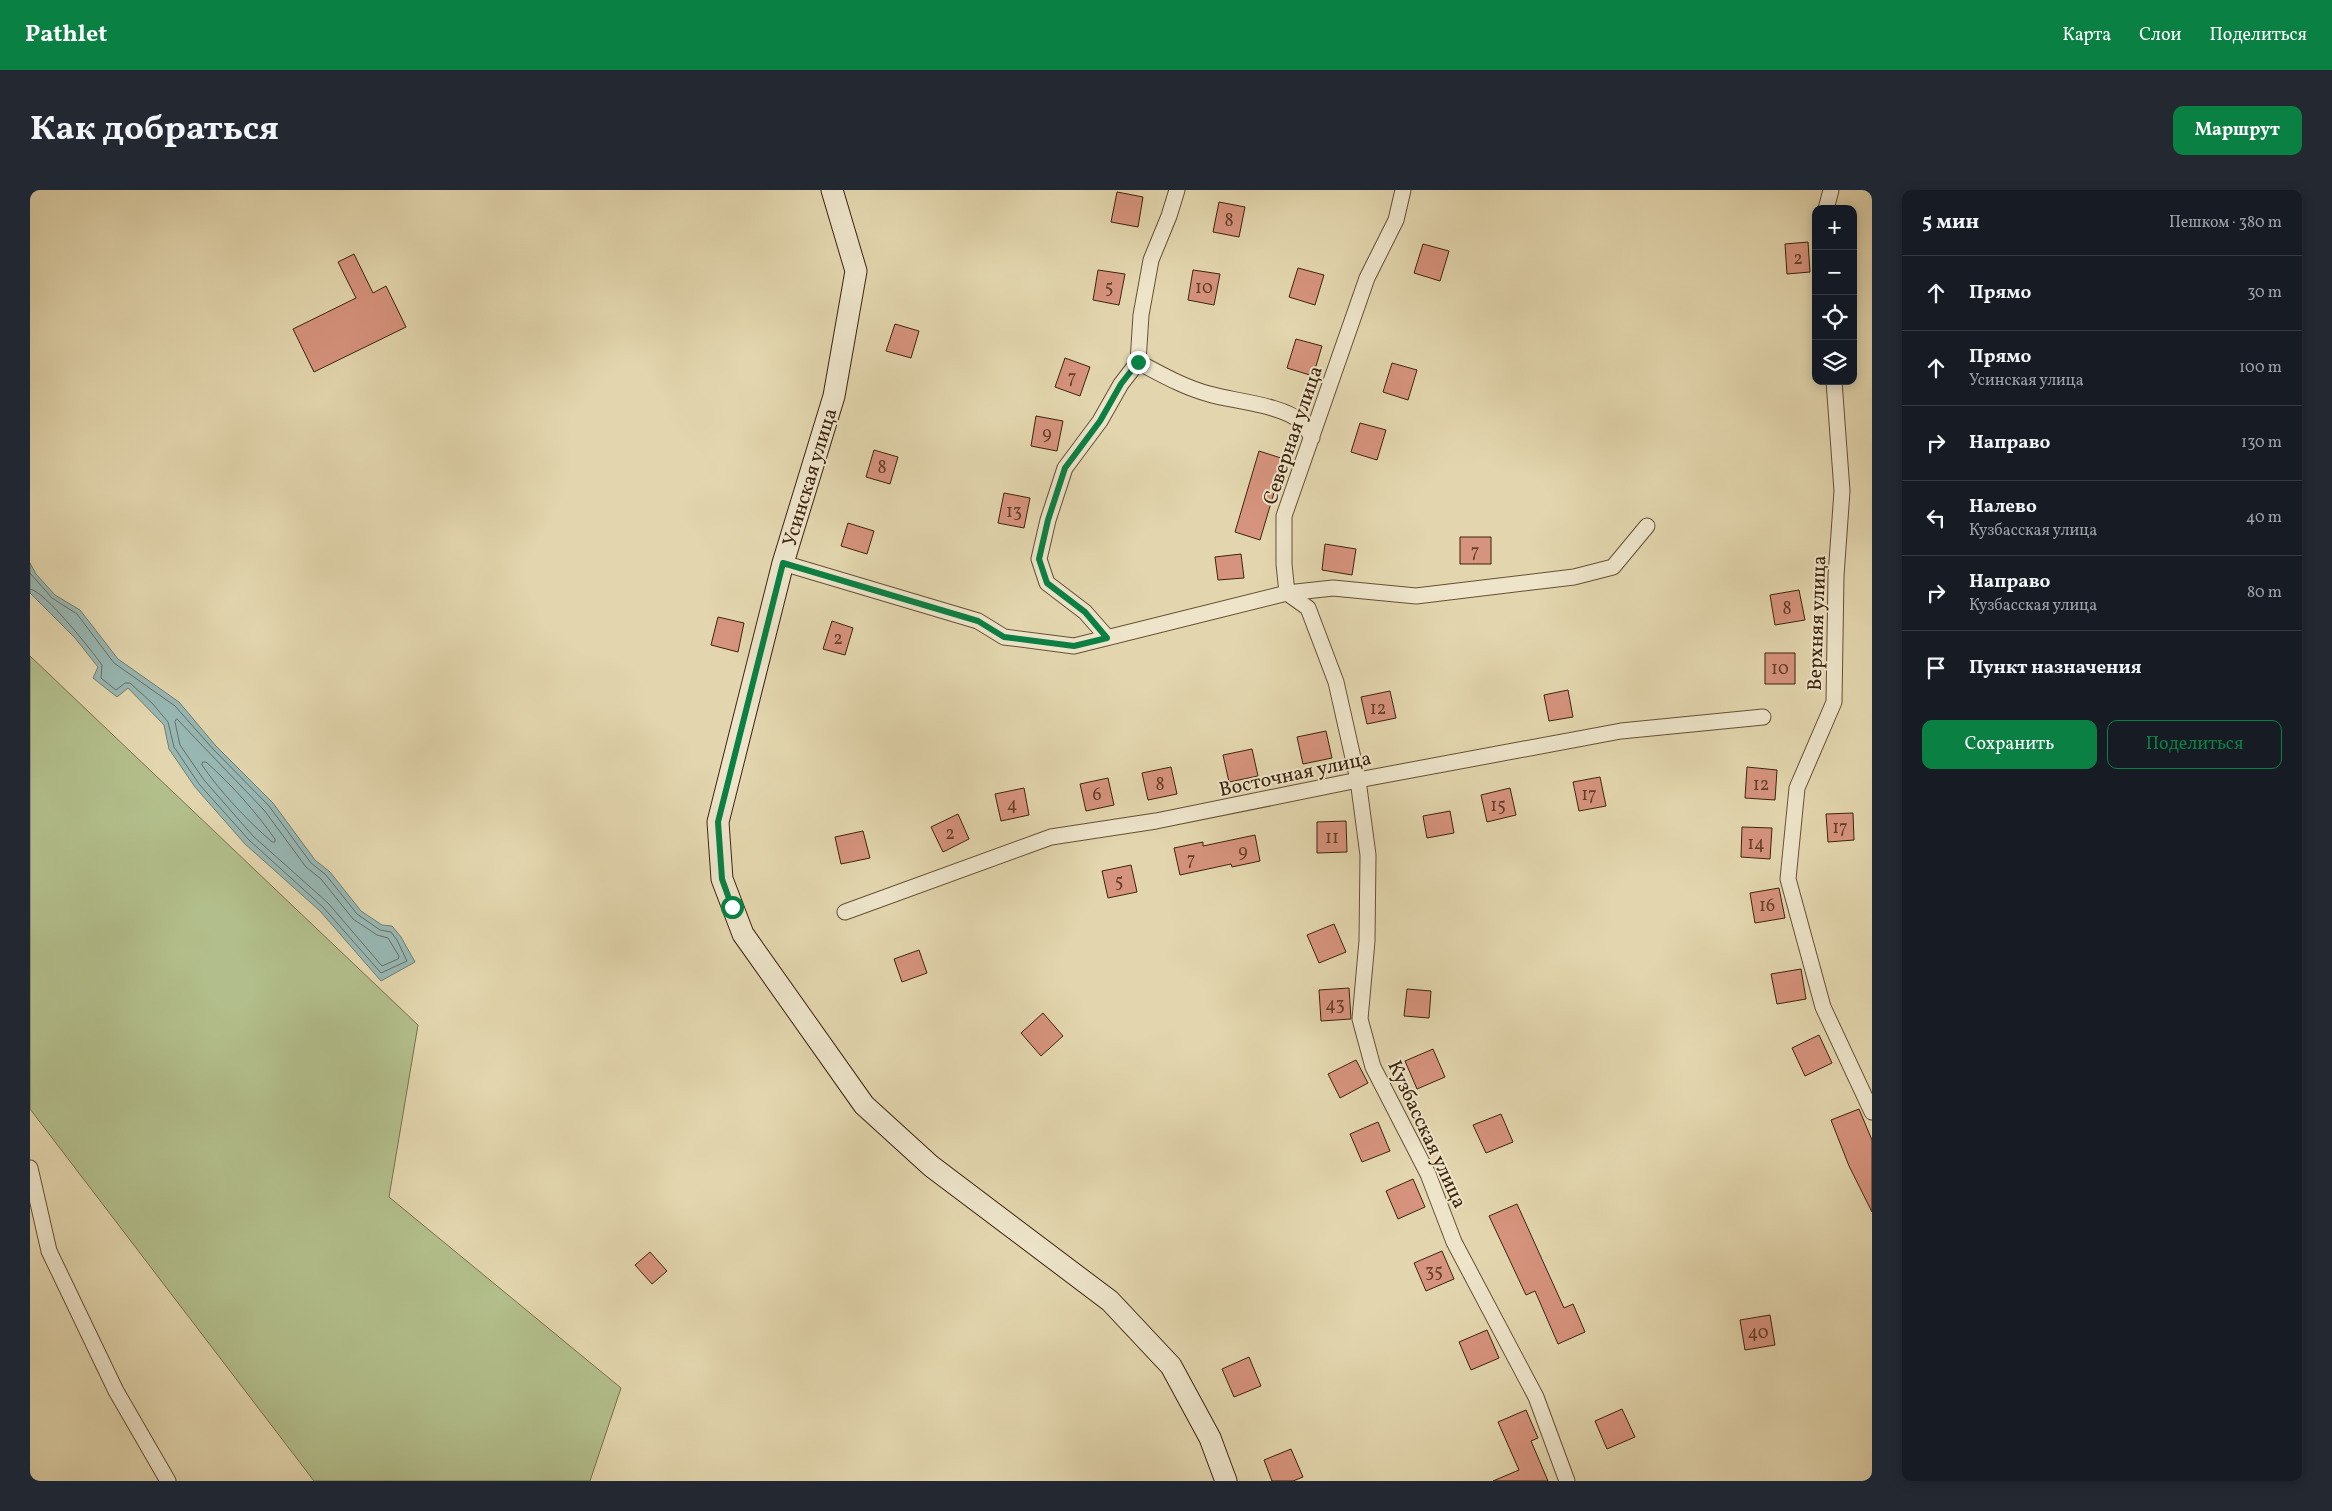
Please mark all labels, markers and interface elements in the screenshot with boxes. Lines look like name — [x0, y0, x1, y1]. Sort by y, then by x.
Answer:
text: Pathlet — [25, 18, 107, 52]
text: Карта — [2063, 23, 2111, 48]
text: Слои — [2139, 23, 2181, 48]
text: Поделиться — [2209, 23, 2307, 48]
text: Как добраться — [30, 106, 279, 154]
button: Маршрут — [2173, 106, 2302, 155]
map controls — [1812, 205, 1857, 385]
button: + — [1812, 205, 1857, 250]
text: 5 мин — [1922, 208, 1979, 237]
house number: 8 — [1224, 209, 1234, 234]
text: Пешком · 380 m — [2169, 212, 2282, 234]
house number: 2 — [1793, 247, 1803, 272]
button: − — [1812, 250, 1857, 295]
house number: 5 — [1105, 276, 1113, 301]
house number: 10 — [1195, 276, 1213, 301]
icon: ahead — [1922, 279, 1950, 307]
text: Прямо — [1969, 280, 2031, 306]
text: 30 m — [2247, 282, 2282, 304]
button: locate — [1812, 295, 1857, 340]
button: layers — [1812, 340, 1857, 385]
text: Прямо — [1969, 344, 2031, 370]
route end — [1127, 351, 1150, 374]
icon: ahead — [1922, 354, 1950, 382]
text: 100 m — [2239, 357, 2282, 379]
street label: Северная улица — [1257, 362, 1331, 509]
house number: 7 — [1068, 366, 1076, 391]
text: Усинская улица — [1969, 370, 2084, 392]
street label: Усинская улица — [777, 405, 845, 550]
house number: 9 — [1042, 422, 1052, 447]
icon: right — [1922, 429, 1950, 457]
text: Направо — [1969, 430, 2051, 456]
text: 130 m — [2241, 432, 2282, 454]
house number: 8 — [877, 456, 887, 481]
text: Налево — [1969, 494, 2037, 520]
house number: 13 — [1006, 500, 1022, 525]
icon: left — [1922, 504, 1950, 532]
text: 40 m — [2246, 507, 2282, 529]
text: Кузбасская улица — [1969, 520, 2097, 542]
house number: 7 — [1471, 540, 1479, 565]
street label: Верхняя улица — [1802, 555, 1834, 691]
text: Направо — [1969, 569, 2051, 595]
icon: right — [1922, 579, 1950, 607]
text: 80 m — [2247, 582, 2282, 604]
text: Кузбасская улица — [1969, 595, 2097, 617]
house number: 8 — [1782, 597, 1792, 622]
house number: 2 — [833, 627, 843, 652]
icon: arrive — [1922, 654, 1950, 682]
text: Пункт назначения — [1969, 655, 2142, 681]
house number: 10 — [1771, 657, 1789, 682]
house number: 12 — [1370, 697, 1386, 722]
button: Сохранить — [1922, 720, 2097, 769]
button: Поделиться — [2107, 720, 2282, 769]
street label: Восточная улица — [1217, 745, 1374, 805]
house number: 8 — [1155, 773, 1165, 798]
house number: 12 — [1753, 773, 1769, 798]
house number: 6 — [1092, 783, 1102, 808]
house number: 17 — [1581, 783, 1597, 808]
house number: 4 — [1007, 793, 1017, 818]
house number: 15 — [1490, 794, 1506, 819]
house number: 17 — [1832, 816, 1848, 841]
house number: 2 — [945, 822, 955, 847]
house number: 11 — [1325, 826, 1339, 851]
house number: 14 — [1747, 832, 1765, 857]
house number: 9 — [1238, 840, 1248, 865]
house number: 7 — [1187, 848, 1195, 873]
house number: 5 — [1115, 870, 1123, 895]
house number: 16 — [1759, 894, 1775, 919]
route start — [721, 896, 744, 919]
house number: 43 — [1325, 993, 1345, 1018]
street label: Кузбасская улица — [1380, 1056, 1473, 1213]
house number: 35 — [1425, 1260, 1443, 1285]
house number: 40 — [1747, 1321, 1769, 1346]

